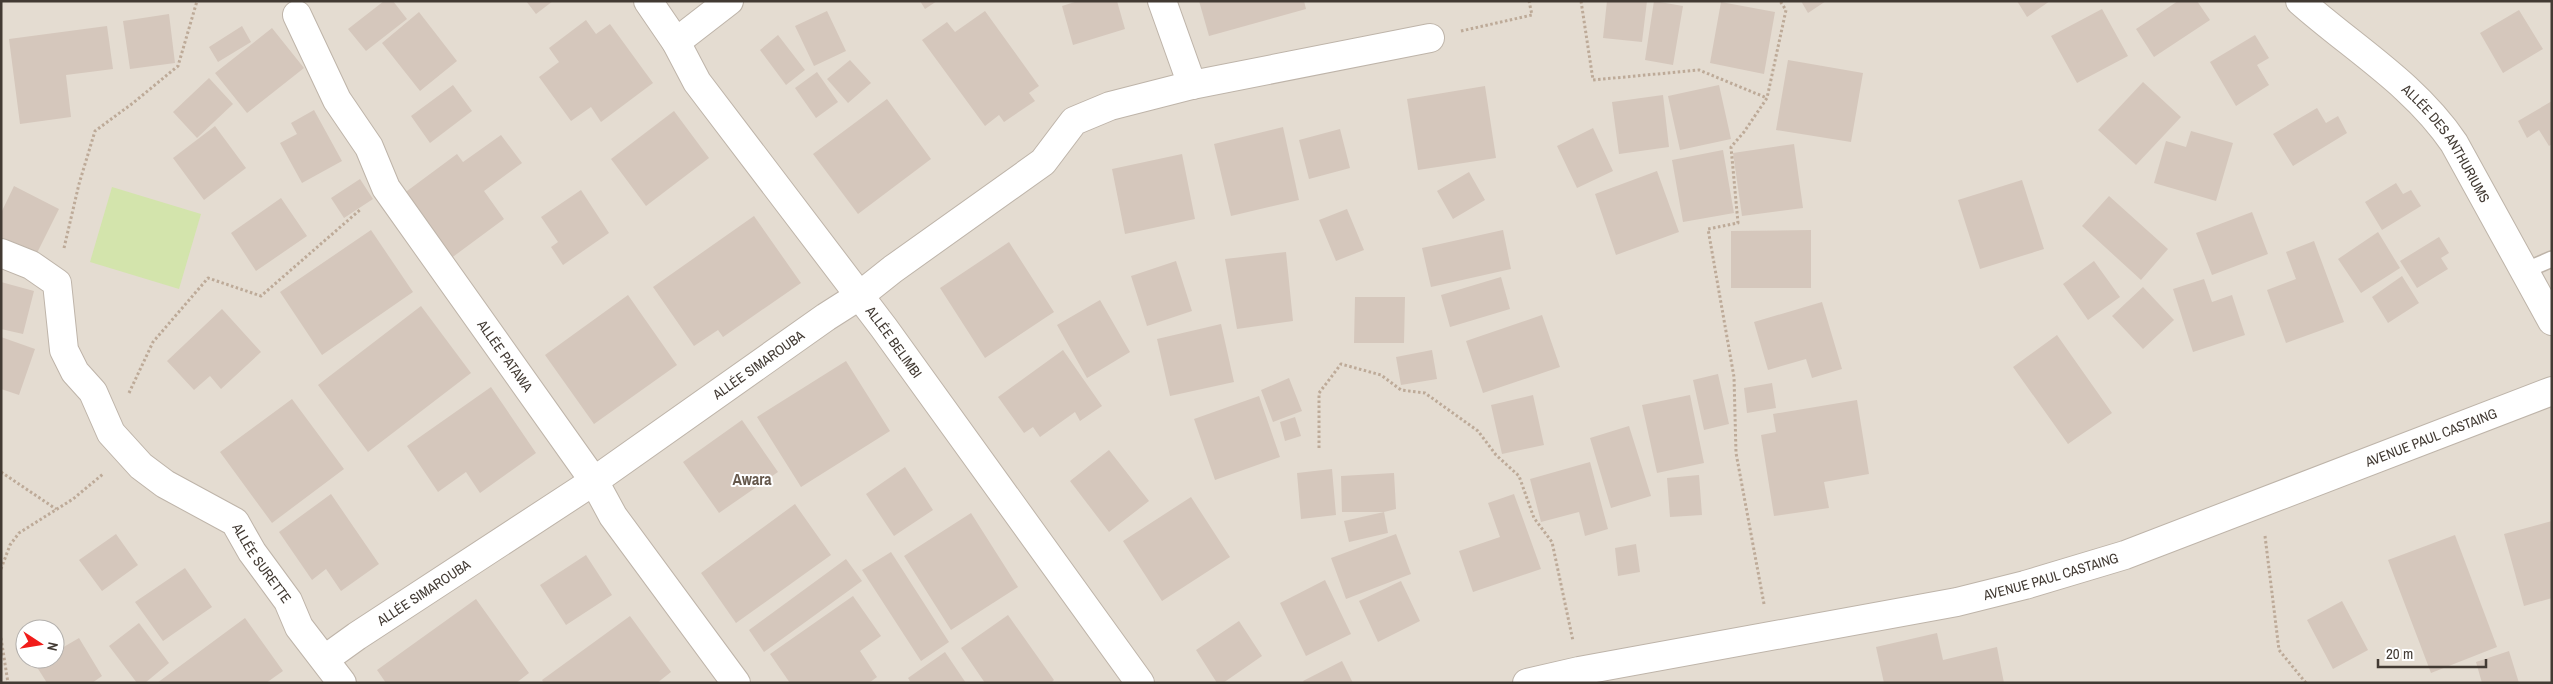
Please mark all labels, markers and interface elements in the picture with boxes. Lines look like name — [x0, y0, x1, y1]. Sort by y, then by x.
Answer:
street label: ALLÉE DES ANTHURIUMS — [2397, 80, 2494, 206]
street label: ALLÉE BELIMBI — [861, 302, 926, 381]
street label: ALLÉE PATAWA — [473, 315, 537, 396]
street label: ALLÉE SIMAROUBA — [708, 326, 808, 404]
street label: AVENUE PAUL CASTAING — [2362, 404, 2500, 471]
district label: Awara — [732, 468, 772, 490]
street label: ALLÉE SURETTE — [228, 519, 295, 606]
street label: AVENUE PAUL CASTAING — [1981, 548, 2121, 604]
street label: ALLÉE SIMAROUBA — [373, 555, 474, 630]
north arrow — [15, 619, 65, 669]
scale bar — [2378, 636, 2486, 668]
text: N — [43, 641, 62, 653]
text: 20 m — [2386, 643, 2413, 664]

